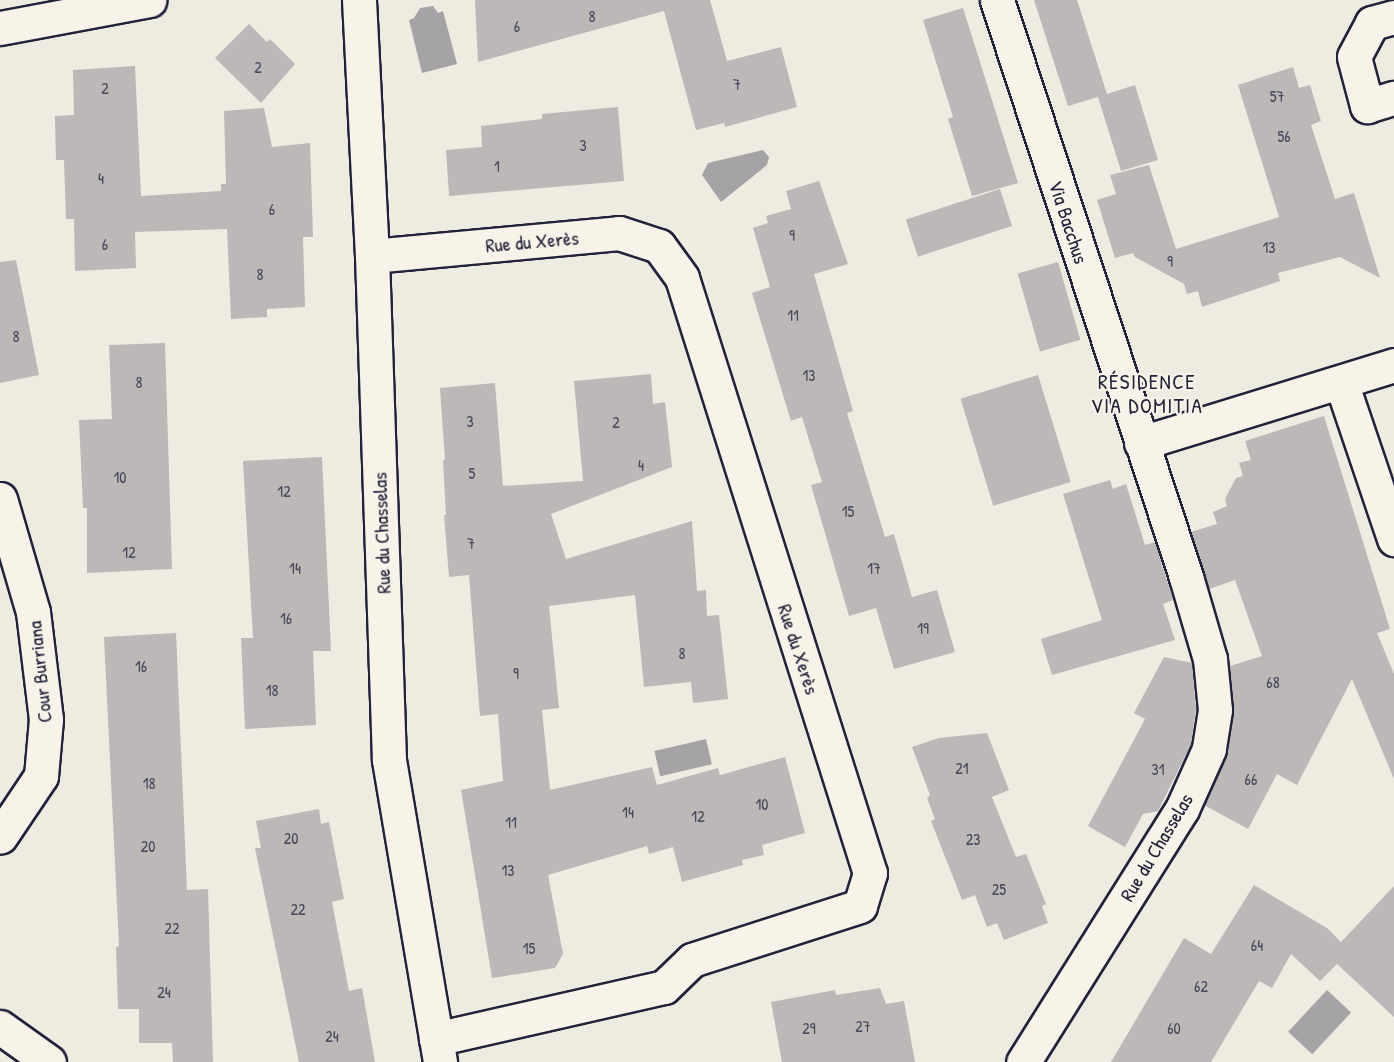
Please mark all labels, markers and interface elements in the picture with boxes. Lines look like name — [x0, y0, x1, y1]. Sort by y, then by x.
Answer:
house number: 8 — [589, 6, 595, 26]
house number: 6 — [514, 16, 520, 36]
house number: 2 — [254, 57, 262, 77]
house number: 7 — [733, 74, 741, 94]
house number: 2 — [101, 78, 109, 98]
house number: 57 — [1270, 86, 1284, 106]
house number: 56 — [1277, 126, 1291, 146]
house number: 3 — [579, 135, 587, 155]
house number: 1 — [494, 156, 500, 176]
house number: 4 — [98, 168, 104, 188]
street label: Via Bacchus — [1044, 178, 1094, 266]
house number: 6 — [269, 199, 275, 219]
street label: Rue du Xerès — [484, 225, 580, 257]
house number: 9 — [789, 225, 795, 245]
house number: 6 — [102, 234, 108, 254]
house number: 13 — [1263, 237, 1275, 257]
house number: 9 — [1167, 251, 1173, 271]
house number: 8 — [257, 264, 263, 284]
house number: 11 — [787, 305, 799, 325]
house number: 8 — [13, 326, 19, 346]
house number: 13 — [803, 365, 815, 385]
district label: RÉSIDENCE VIA DOMITIA — [1091, 369, 1203, 419]
house number: 8 — [136, 372, 142, 392]
house number: 3 — [466, 411, 474, 431]
house number: 2 — [612, 412, 620, 432]
house number: 4 — [638, 455, 644, 475]
house number: 5 — [469, 463, 475, 483]
house number: 10 — [114, 467, 126, 487]
street label: Rue du Chasselas — [367, 472, 395, 594]
house number: 12 — [277, 481, 291, 501]
house number: 15 — [842, 501, 854, 521]
house number: 7 — [467, 533, 475, 553]
house number: 12 — [122, 542, 136, 562]
house number: 14 — [289, 558, 301, 578]
house number: 17 — [867, 558, 881, 578]
street label: Rue du Xerès — [773, 601, 825, 697]
house number: 16 — [280, 608, 292, 628]
house number: 19 — [917, 618, 929, 638]
street label: Cour Burriana — [22, 620, 56, 724]
house number: 8 — [679, 643, 685, 663]
house number: 16 — [135, 656, 147, 676]
house number: 9 — [513, 663, 519, 683]
house number: 68 — [1266, 672, 1280, 692]
house number: 18 — [266, 680, 278, 700]
house number: 21 — [955, 758, 969, 778]
house number: 31 — [1152, 759, 1164, 779]
house number: 66 — [1245, 769, 1257, 789]
house number: 18 — [143, 773, 155, 793]
street label: Rue du Chasselas — [1114, 789, 1198, 905]
house number: 10 — [756, 794, 768, 814]
house number: 14 — [622, 802, 634, 822]
house number: 12 — [691, 806, 705, 826]
house number: 11 — [505, 812, 517, 832]
house number: 20 — [284, 828, 298, 848]
house number: 23 — [966, 829, 980, 849]
house number: 20 — [141, 836, 155, 856]
house number: 13 — [502, 860, 514, 880]
house number: 25 — [992, 879, 1006, 899]
house number: 22 — [291, 899, 305, 919]
house number: 22 — [165, 918, 179, 938]
house number: 64 — [1251, 935, 1263, 955]
house number: 15 — [523, 938, 535, 958]
house number: 62 — [1194, 976, 1208, 996]
house number: 24 — [157, 982, 171, 1002]
house number: 27 — [855, 1016, 871, 1036]
house number: 29 — [802, 1018, 816, 1038]
house number: 60 — [1167, 1018, 1181, 1038]
house number: 24 — [325, 1026, 339, 1046]

